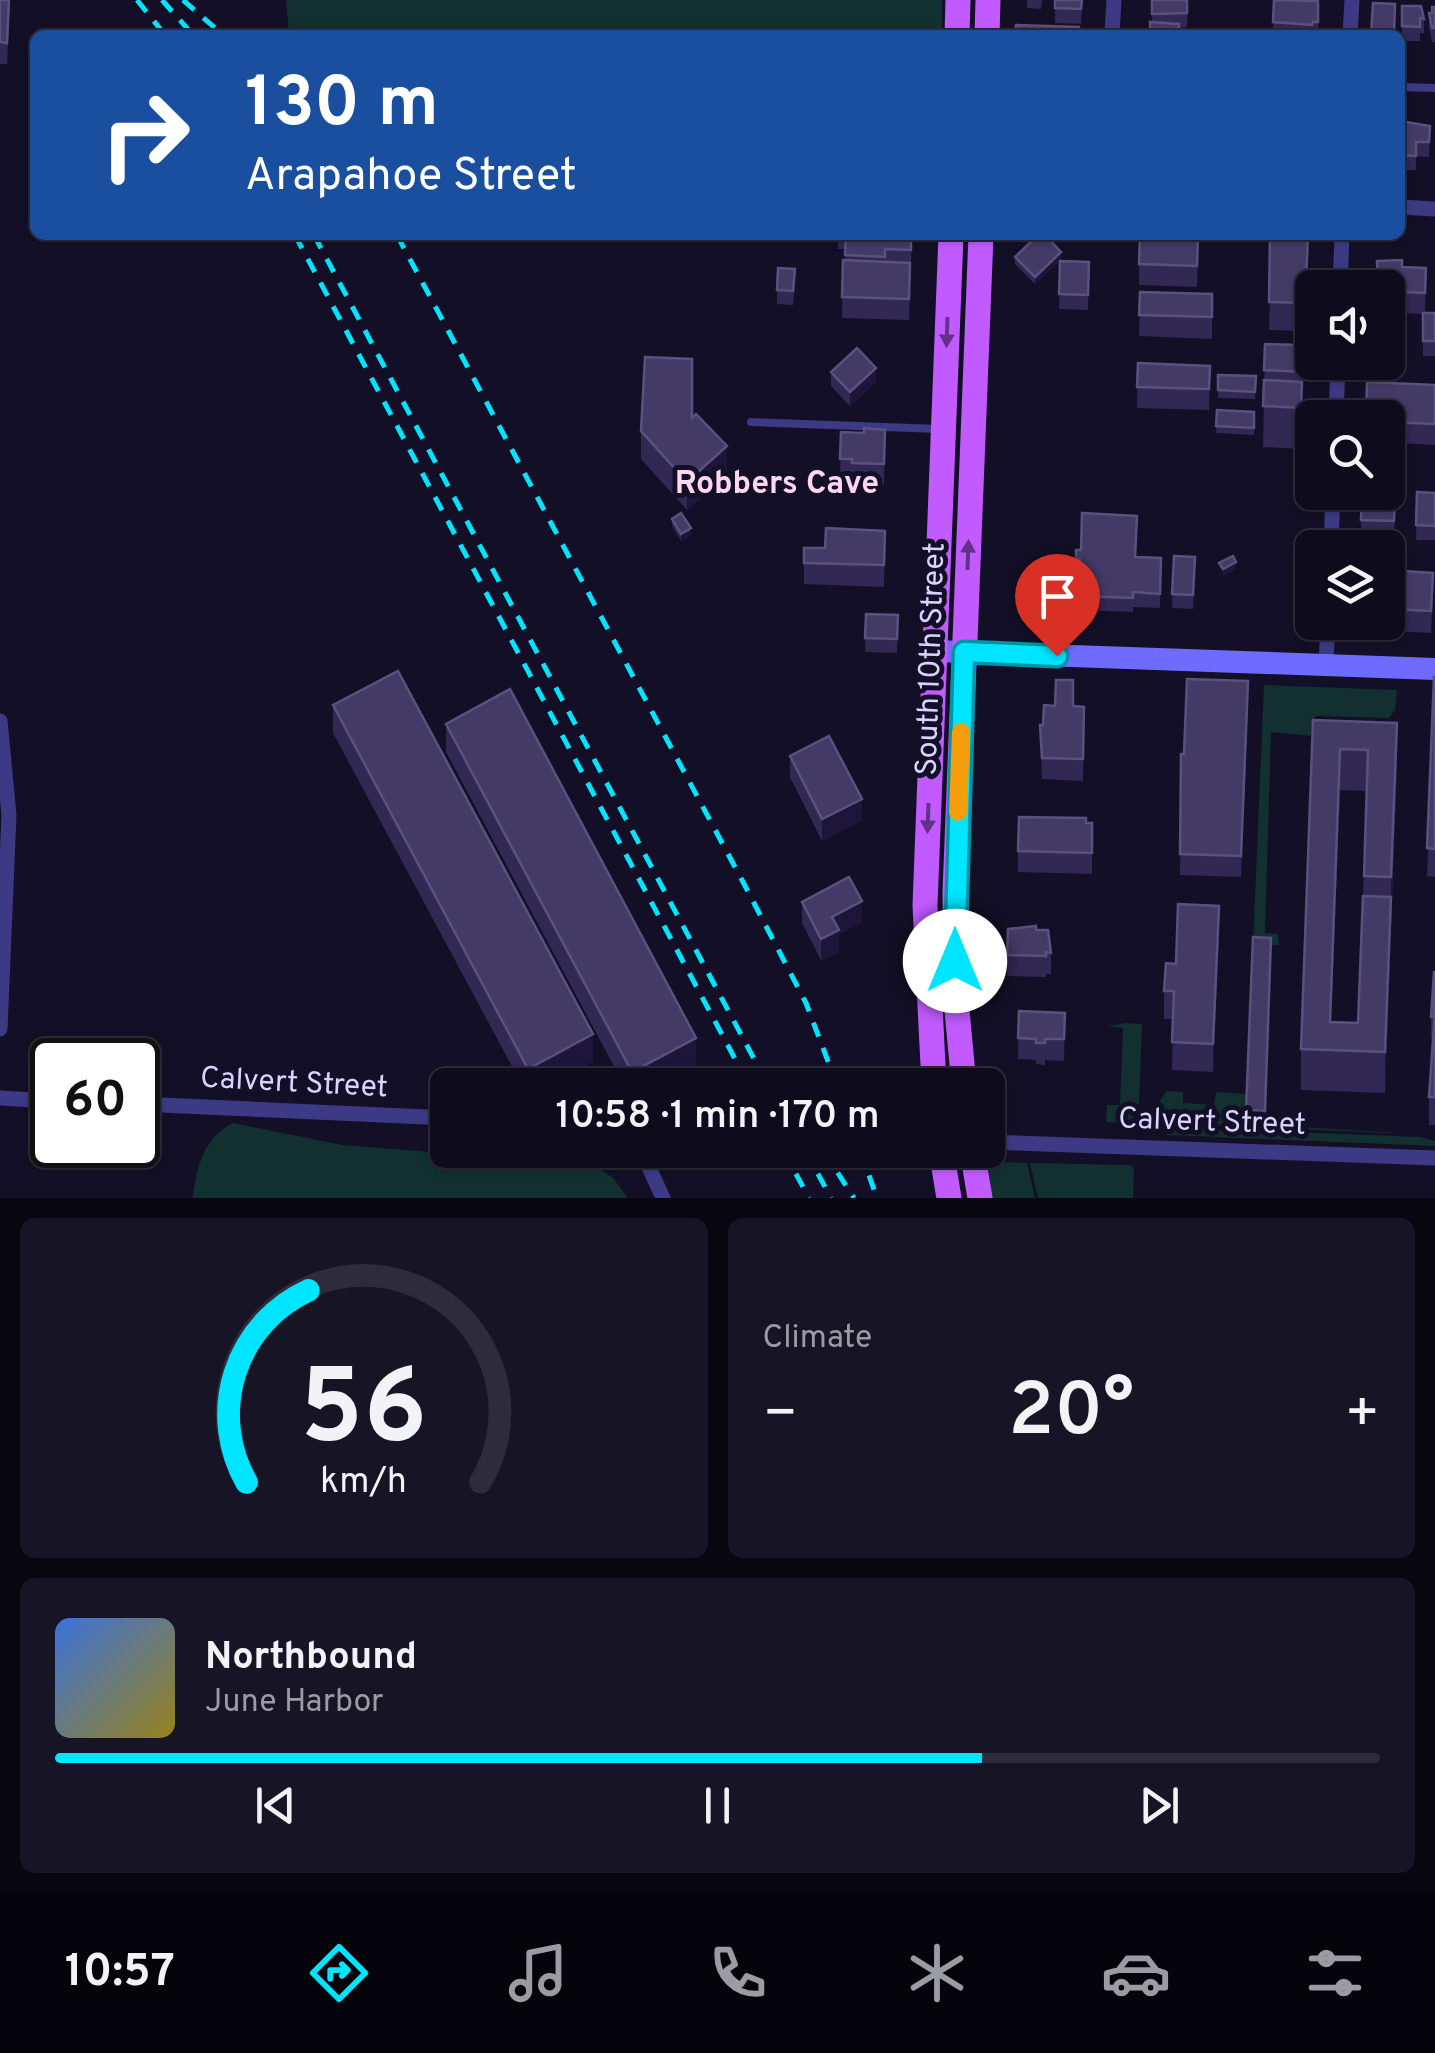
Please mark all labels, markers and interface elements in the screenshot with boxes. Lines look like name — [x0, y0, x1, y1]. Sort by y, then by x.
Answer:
text: 130 m — [245, 62, 439, 151]
icon: right — [80, 70, 210, 200]
text: Arapahoe Street — [245, 149, 577, 206]
map controls — [1295, 270, 1405, 640]
button: sound — [1295, 270, 1405, 380]
one-way arrow — [939, 317, 955, 349]
button: search — [1295, 400, 1405, 510]
district label: Robbers Cave — [675, 465, 879, 505]
button: layers — [1295, 530, 1405, 640]
one-way arrow — [961, 538, 977, 570]
street label: South 10th Street — [909, 542, 955, 776]
pin — [1015, 554, 1100, 657]
icon: arrive — [1030, 569, 1085, 624]
one-way arrow — [920, 803, 936, 835]
position arrow — [903, 909, 1007, 1013]
speed limit sign: 60 — [30, 1038, 160, 1168]
street label: Calvert Street — [199, 1061, 389, 1107]
text: 10:58 · 1 min · 170 m — [555, 1093, 880, 1142]
street label: Calvert Street — [1118, 1101, 1306, 1145]
text: Climate — [763, 1319, 872, 1359]
text: 56 — [300, 1348, 427, 1480]
text: 20° — [1008, 1367, 1134, 1462]
text: − — [763, 1381, 798, 1451]
text: + — [1345, 1381, 1380, 1451]
text: km/h — [320, 1460, 407, 1506]
text: Northbound — [205, 1634, 417, 1683]
text: June Harbor — [205, 1683, 384, 1723]
icon: previous — [248, 1778, 303, 1833]
icon: pause — [690, 1778, 745, 1833]
icon: next — [1132, 1778, 1187, 1833]
icon: directions — [304, 1938, 374, 2008]
icon: music — [503, 1938, 573, 2008]
icon: phone — [703, 1938, 773, 2008]
icon: climate — [902, 1938, 972, 2008]
icon: car — [1101, 1938, 1171, 2008]
icon: filters — [1300, 1938, 1370, 2008]
text: 10:57 — [65, 1945, 175, 2002]

